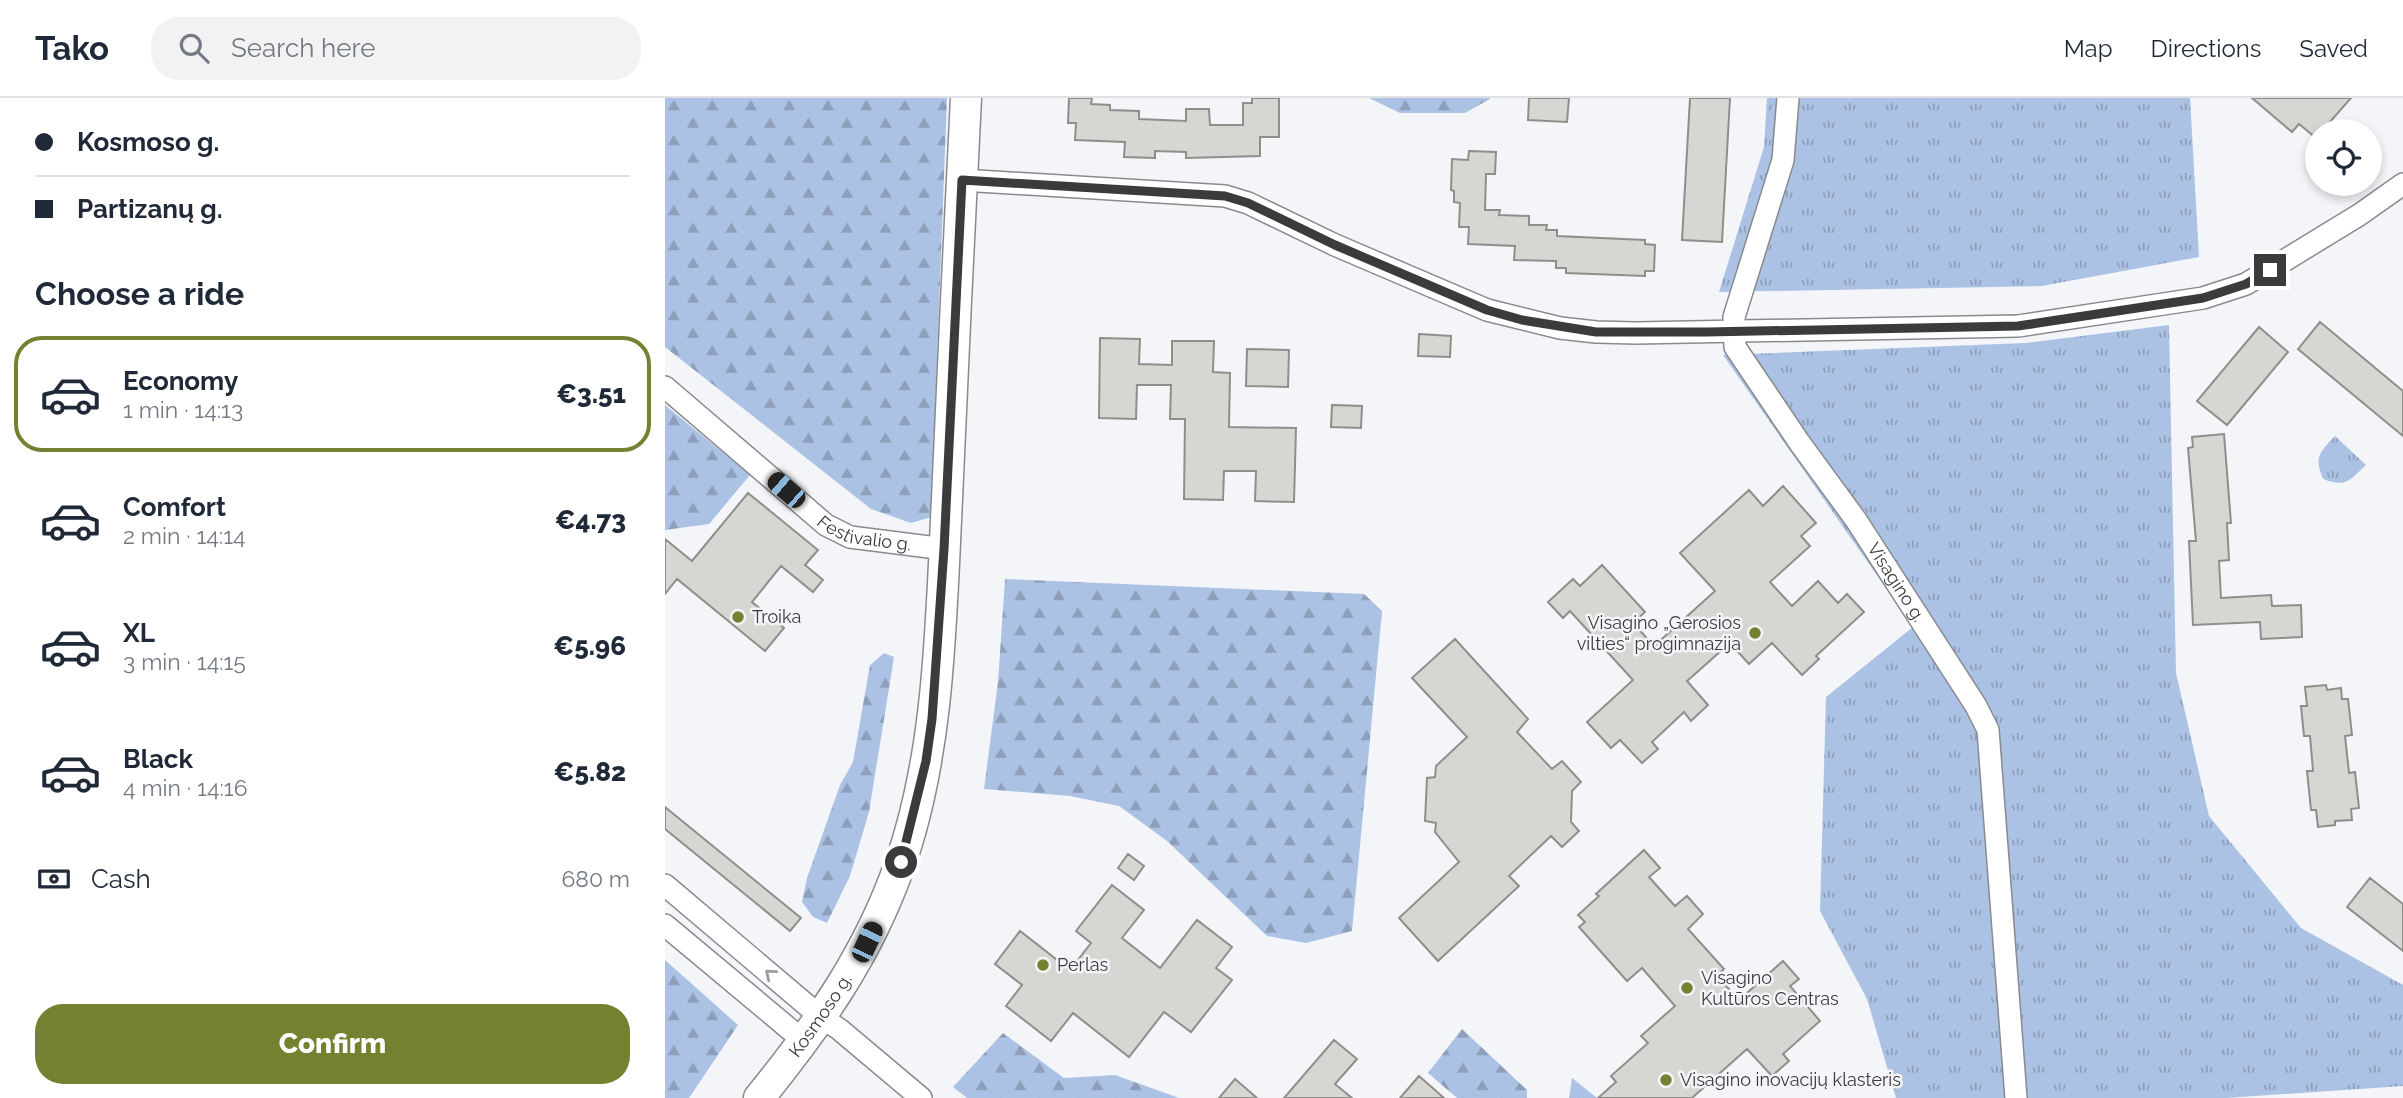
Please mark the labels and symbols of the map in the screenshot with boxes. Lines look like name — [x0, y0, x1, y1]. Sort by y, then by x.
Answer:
route end — [2254, 254, 2286, 286]
car — [764, 468, 809, 512]
street label: Festivalio g. — [813, 511, 913, 555]
street label: Visagino g. — [1863, 538, 1930, 626]
place label: Troika — [752, 606, 801, 627]
marker: Troika — [730, 609, 746, 625]
place label: Visagino „Gerosios vilties“ progimnazija — [1577, 612, 1741, 654]
marker: Visagino „Gerosios vilties“ progimnazija — [1747, 625, 1763, 641]
route start — [885, 846, 917, 878]
car — [849, 919, 886, 965]
place label: Perlas — [1057, 954, 1109, 975]
marker: Perlas — [1035, 957, 1051, 973]
place label: Visagino Kultūros Centras — [1701, 967, 1839, 1009]
one-way arrow — [765, 970, 778, 982]
street label: Kosmoso g. — [784, 970, 856, 1061]
marker: Visagino Kultūros Centras — [1679, 980, 1695, 996]
place label: Visagino inovacijų klasteris — [1680, 1069, 1901, 1090]
marker: Visagino inovacijų klasteris — [1658, 1072, 1674, 1088]

